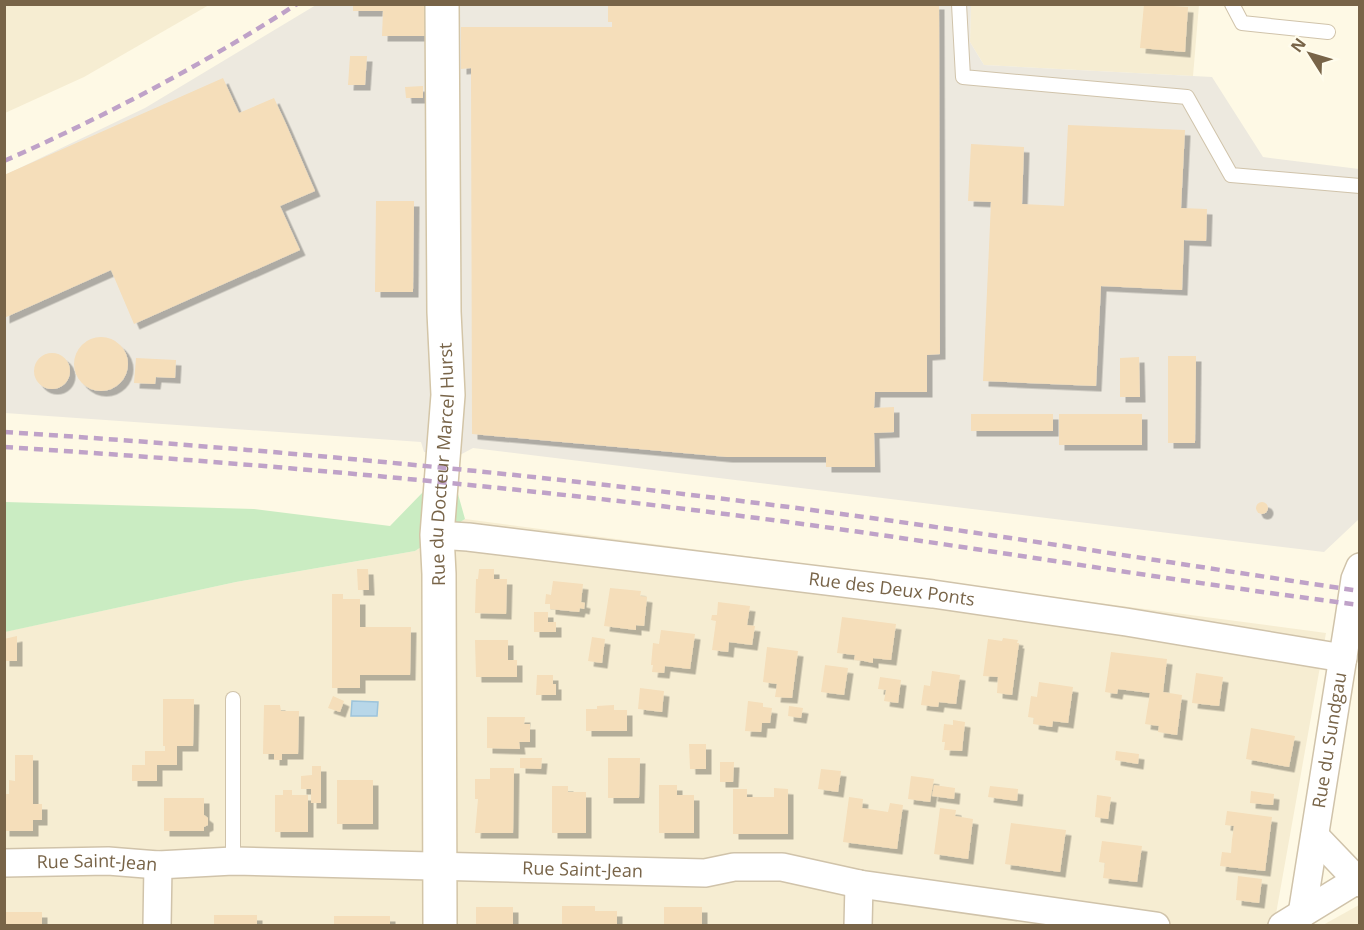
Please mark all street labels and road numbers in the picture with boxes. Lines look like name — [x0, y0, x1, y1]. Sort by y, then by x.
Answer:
street label: Rue du Docteur Marcel Hurst — [424, 342, 459, 586]
street label: Rue des Deux Ponts — [807, 566, 977, 611]
street label: Rue du Sundgau — [1306, 670, 1351, 810]
street label: Rue Saint-Jean — [36, 848, 158, 876]
street label: Rue Saint-Jean — [522, 855, 643, 882]

